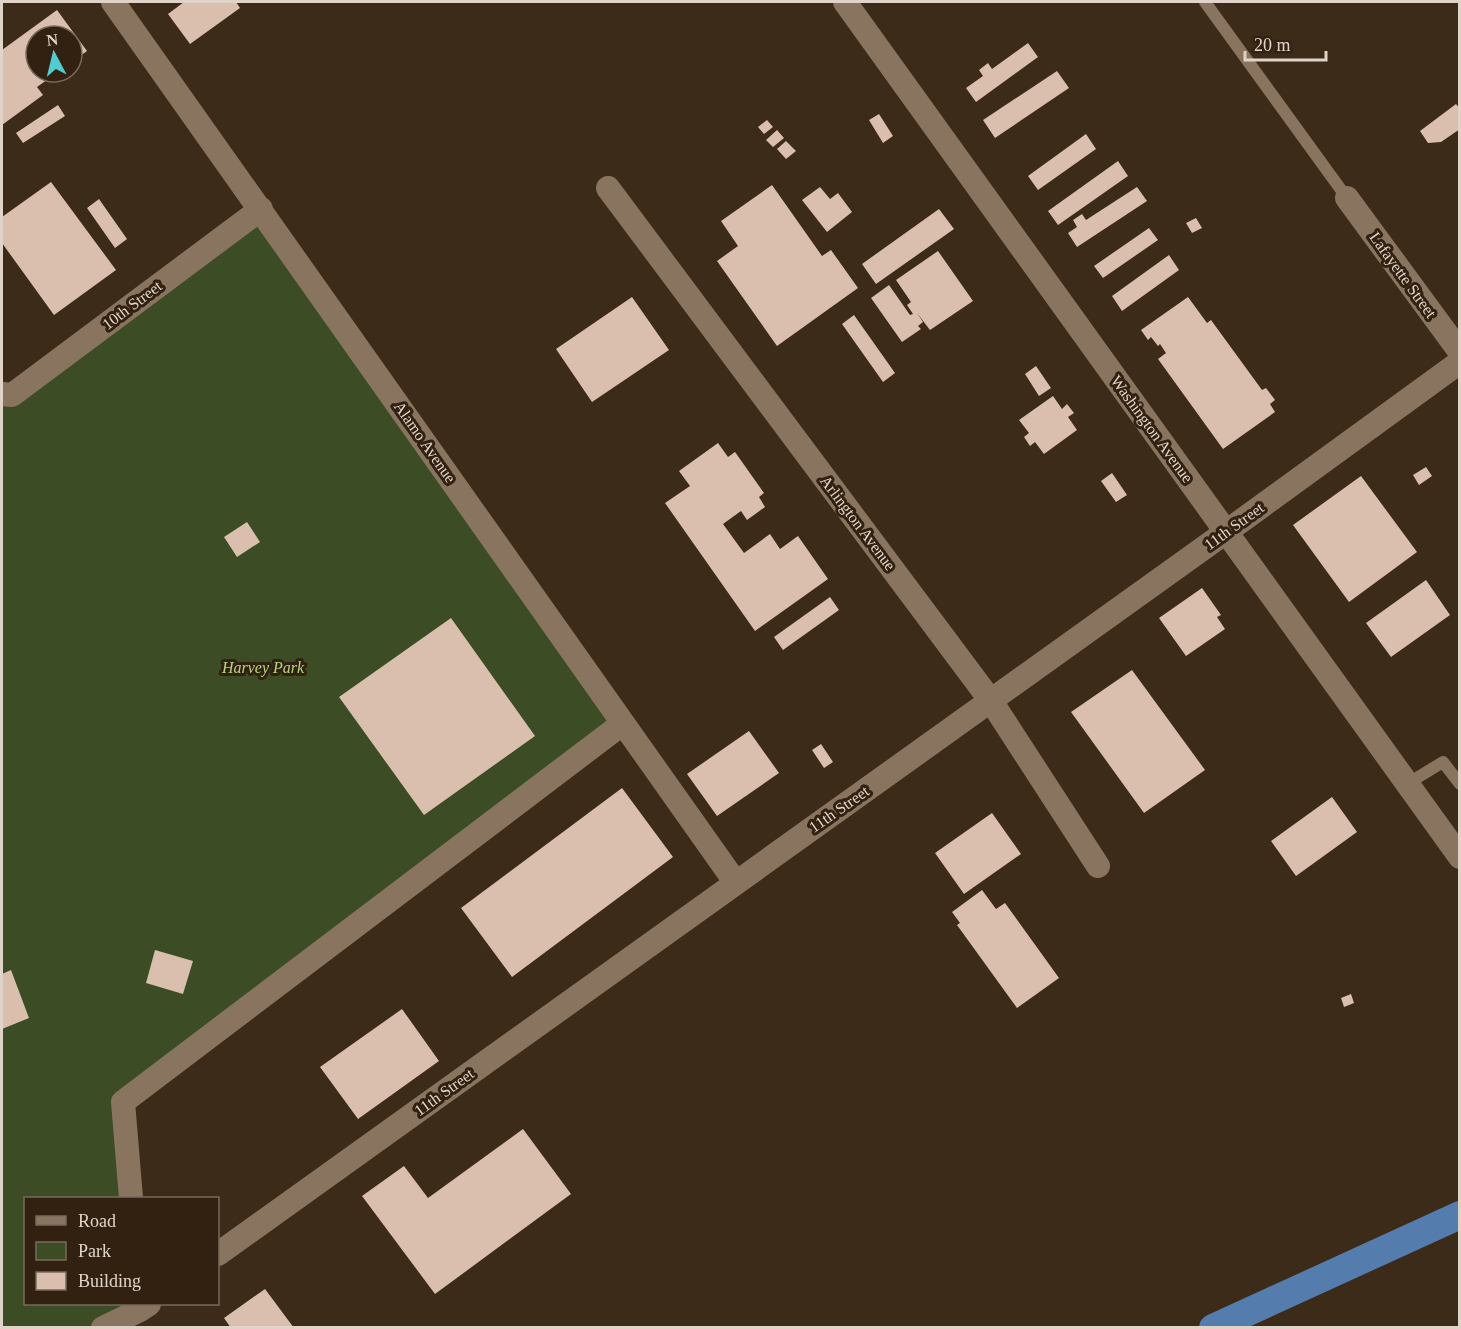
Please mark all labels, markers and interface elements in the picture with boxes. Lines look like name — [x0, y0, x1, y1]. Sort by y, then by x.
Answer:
north arrow — [24, 24, 84, 84]
scale bar — [1245, 24, 1326, 62]
text: N — [45, 30, 59, 49]
text: 20 m — [1254, 35, 1291, 55]
street label: Lafayette Street — [1365, 229, 1440, 322]
street label: 10th Street — [99, 277, 165, 333]
street label: Washington Avenue — [1107, 372, 1196, 486]
street label: Alamo Avenue — [391, 398, 459, 486]
street label: Arlington Avenue — [816, 472, 899, 574]
street label: 11th Street — [1201, 498, 1267, 553]
park label: Harvey Park — [221, 659, 305, 677]
street label: 11th Street — [806, 782, 873, 836]
street label: 11th Street — [411, 1064, 477, 1119]
legend — [24, 1197, 219, 1305]
text: Road — [78, 1211, 116, 1231]
text: Park — [78, 1241, 111, 1261]
text: Building — [78, 1271, 141, 1291]

